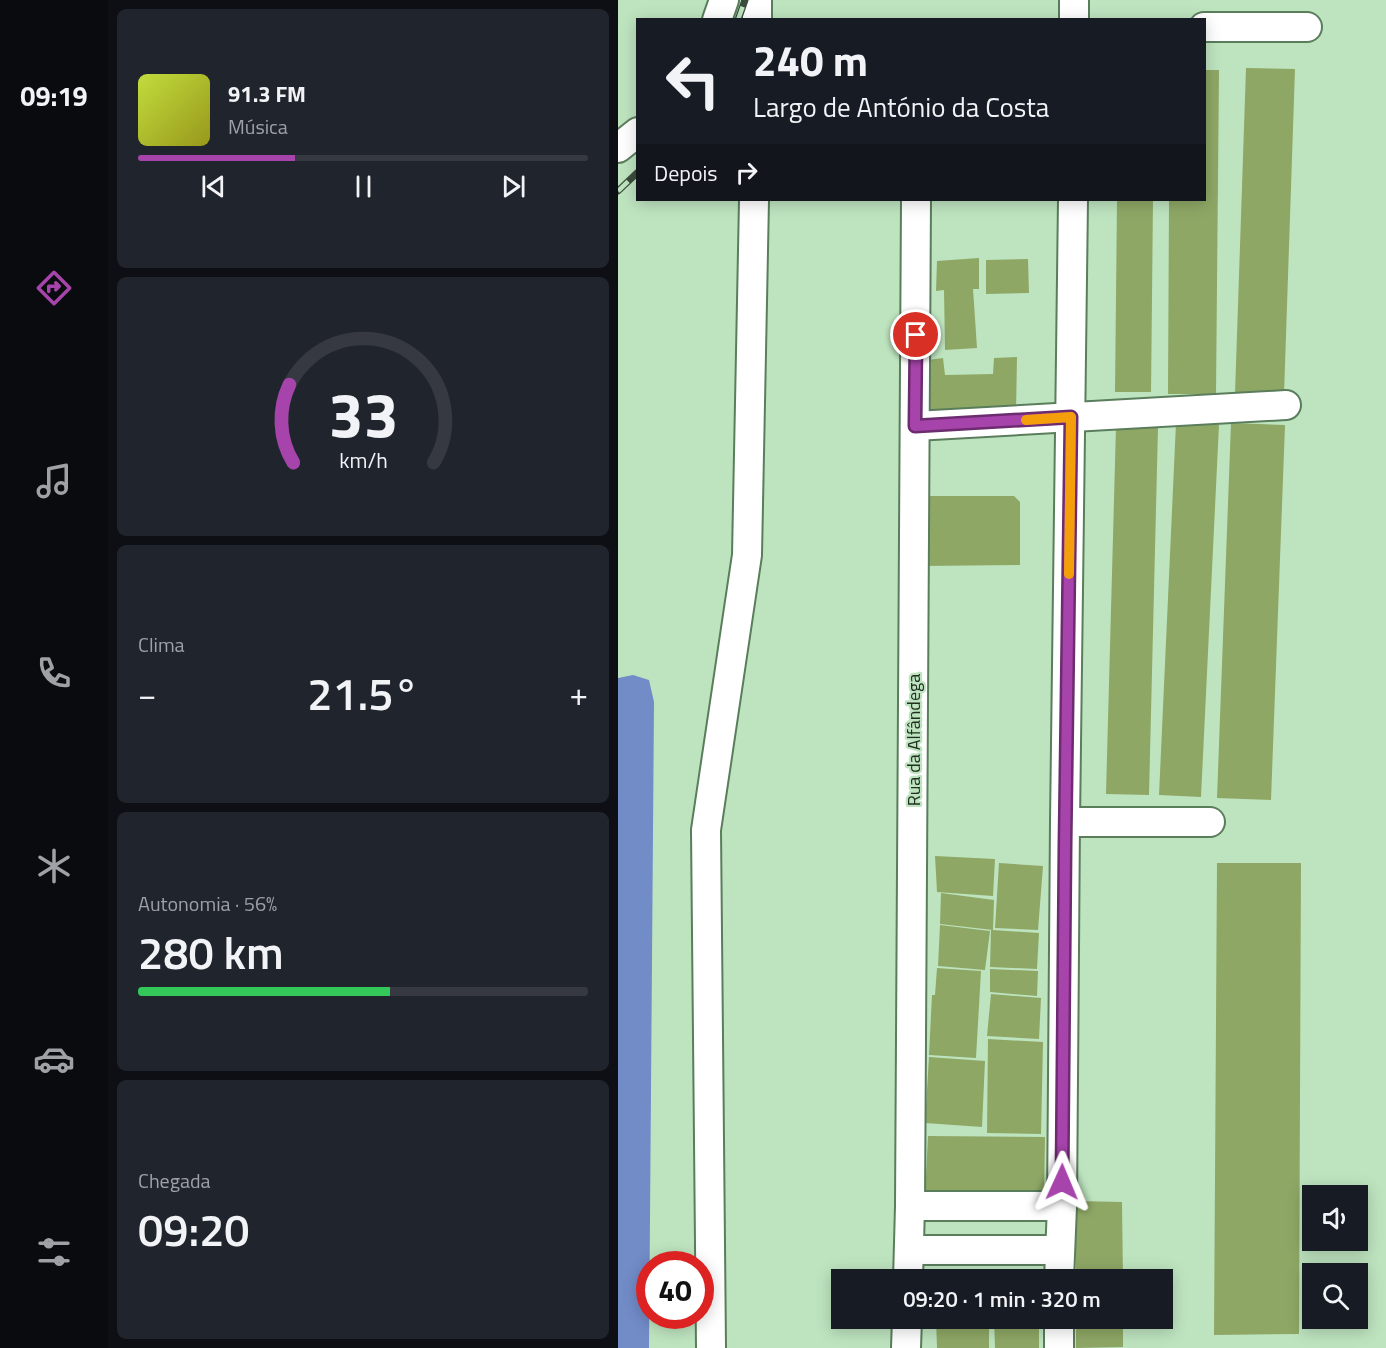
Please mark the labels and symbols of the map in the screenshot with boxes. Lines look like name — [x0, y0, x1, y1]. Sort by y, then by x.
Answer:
pin — [890, 309, 941, 360]
street label: Rua da Alfândega — [900, 674, 927, 806]
position arrow — [1030, 1150, 1094, 1214]
speed limit sign: 40 — [636, 1251, 714, 1329]

